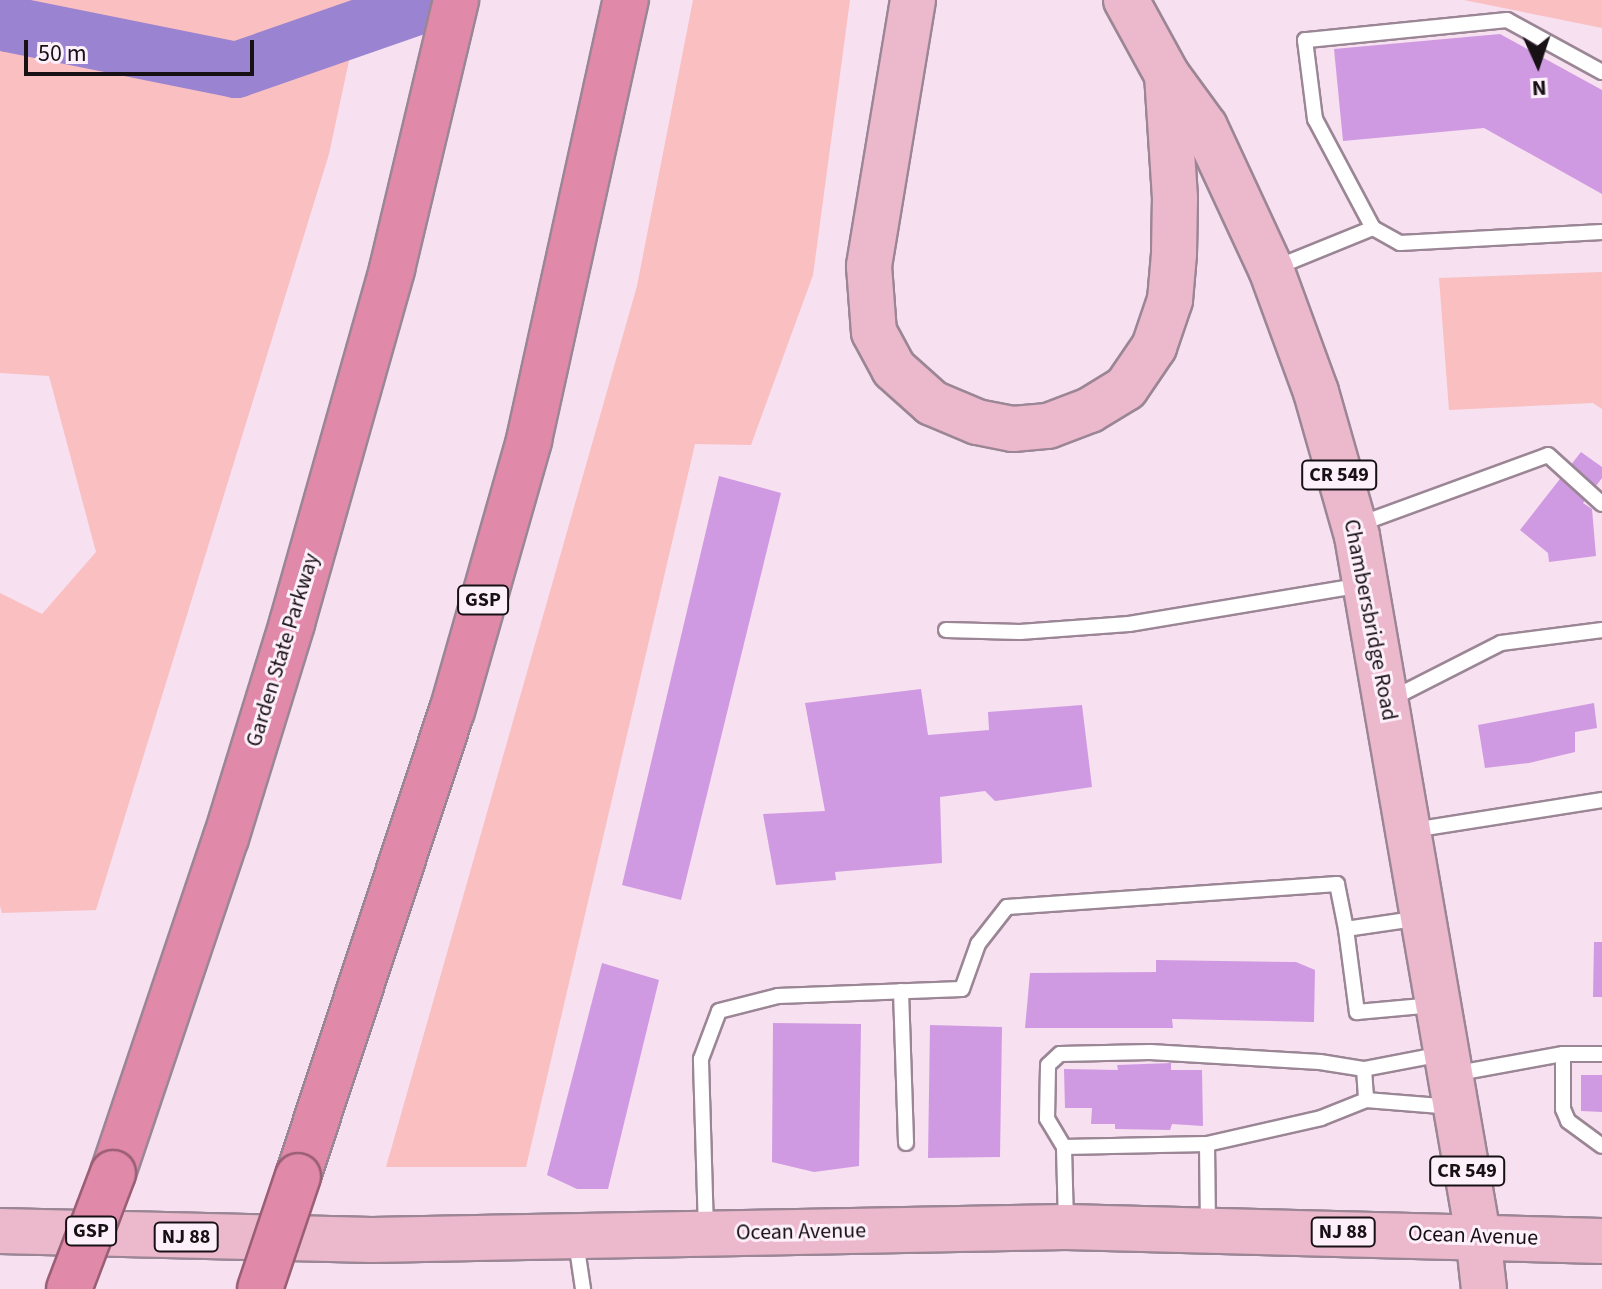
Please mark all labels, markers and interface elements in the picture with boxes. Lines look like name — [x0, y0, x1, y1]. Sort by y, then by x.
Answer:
scale bar — [28, 24, 258, 74]
north arrow — [1498, 24, 1578, 104]
text: 50 m — [38, 36, 87, 71]
text: N — [1531, 72, 1547, 104]
road number: CR 549 — [1301, 459, 1377, 491]
street label: Chambersbridge Road — [1338, 517, 1402, 723]
street label: Garden State Parkway — [241, 550, 325, 750]
road number: GSP — [457, 584, 509, 616]
road number: CR 549 — [1429, 1155, 1505, 1187]
road number: GSP — [65, 1215, 117, 1247]
road number: NJ 88 — [1309, 1216, 1377, 1248]
street label: Ocean Avenue — [736, 1218, 866, 1246]
road number: NJ 88 — [152, 1221, 220, 1253]
street label: Ocean Avenue — [1408, 1221, 1538, 1251]

